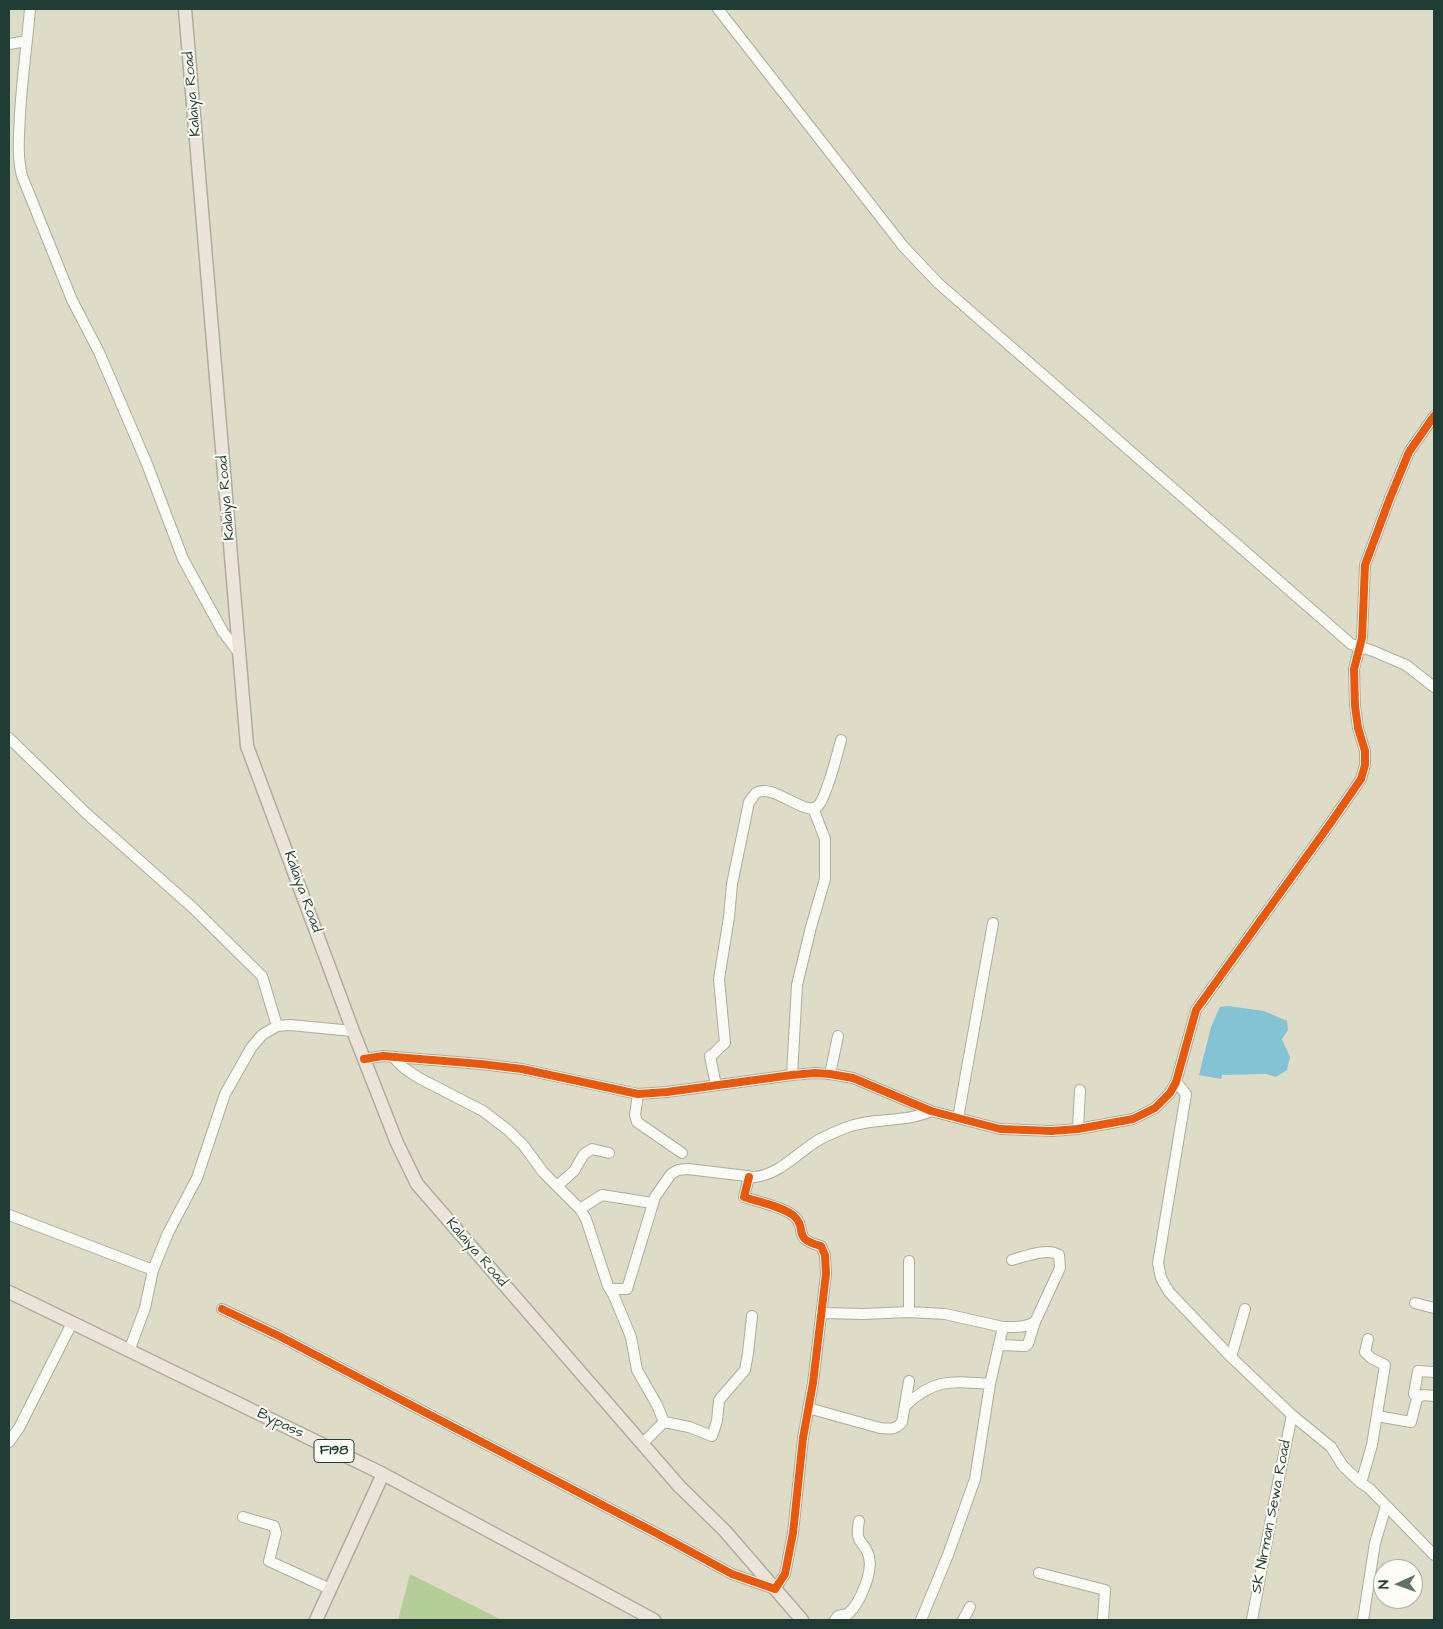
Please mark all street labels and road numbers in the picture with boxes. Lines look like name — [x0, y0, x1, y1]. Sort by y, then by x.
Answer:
street label: Kalaiya Road — [180, 51, 206, 137]
street label: Kalaiya Road — [214, 455, 240, 541]
street label: Kalaiya Road — [279, 849, 325, 935]
street label: Kalaiya Road — [441, 1215, 511, 1291]
street label: Bypass — [254, 1405, 306, 1443]
street label: SK Nirman Sewa Road — [1248, 1439, 1296, 1595]
road number: F198 — [314, 1440, 354, 1462]

